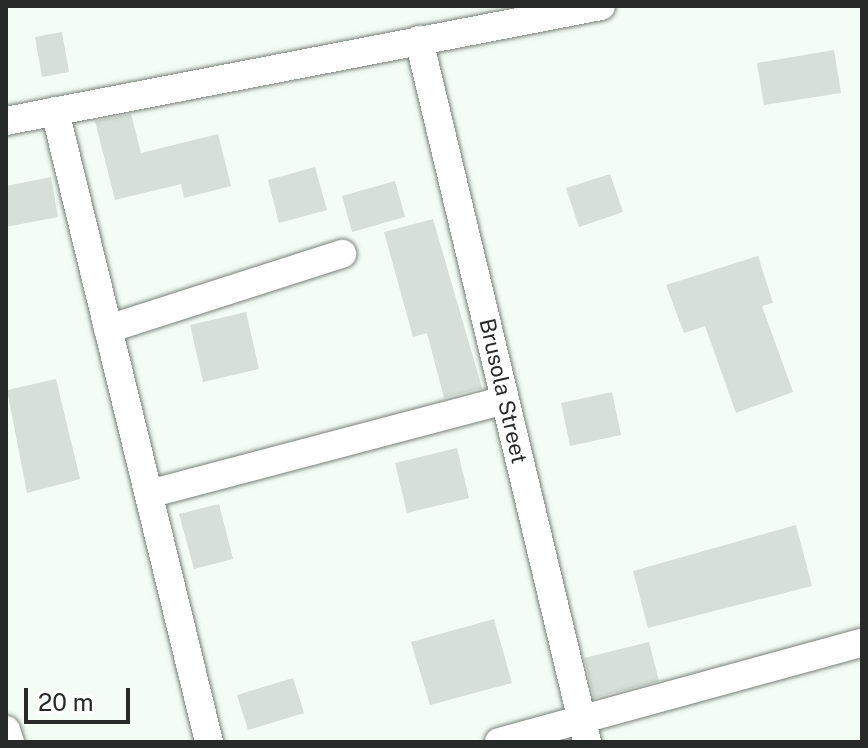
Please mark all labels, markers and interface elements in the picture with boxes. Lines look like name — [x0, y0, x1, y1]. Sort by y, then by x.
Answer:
street label: Brusola Street — [473, 316, 533, 466]
scale bar — [28, 672, 134, 722]
text: 20 m — [38, 688, 94, 716]

